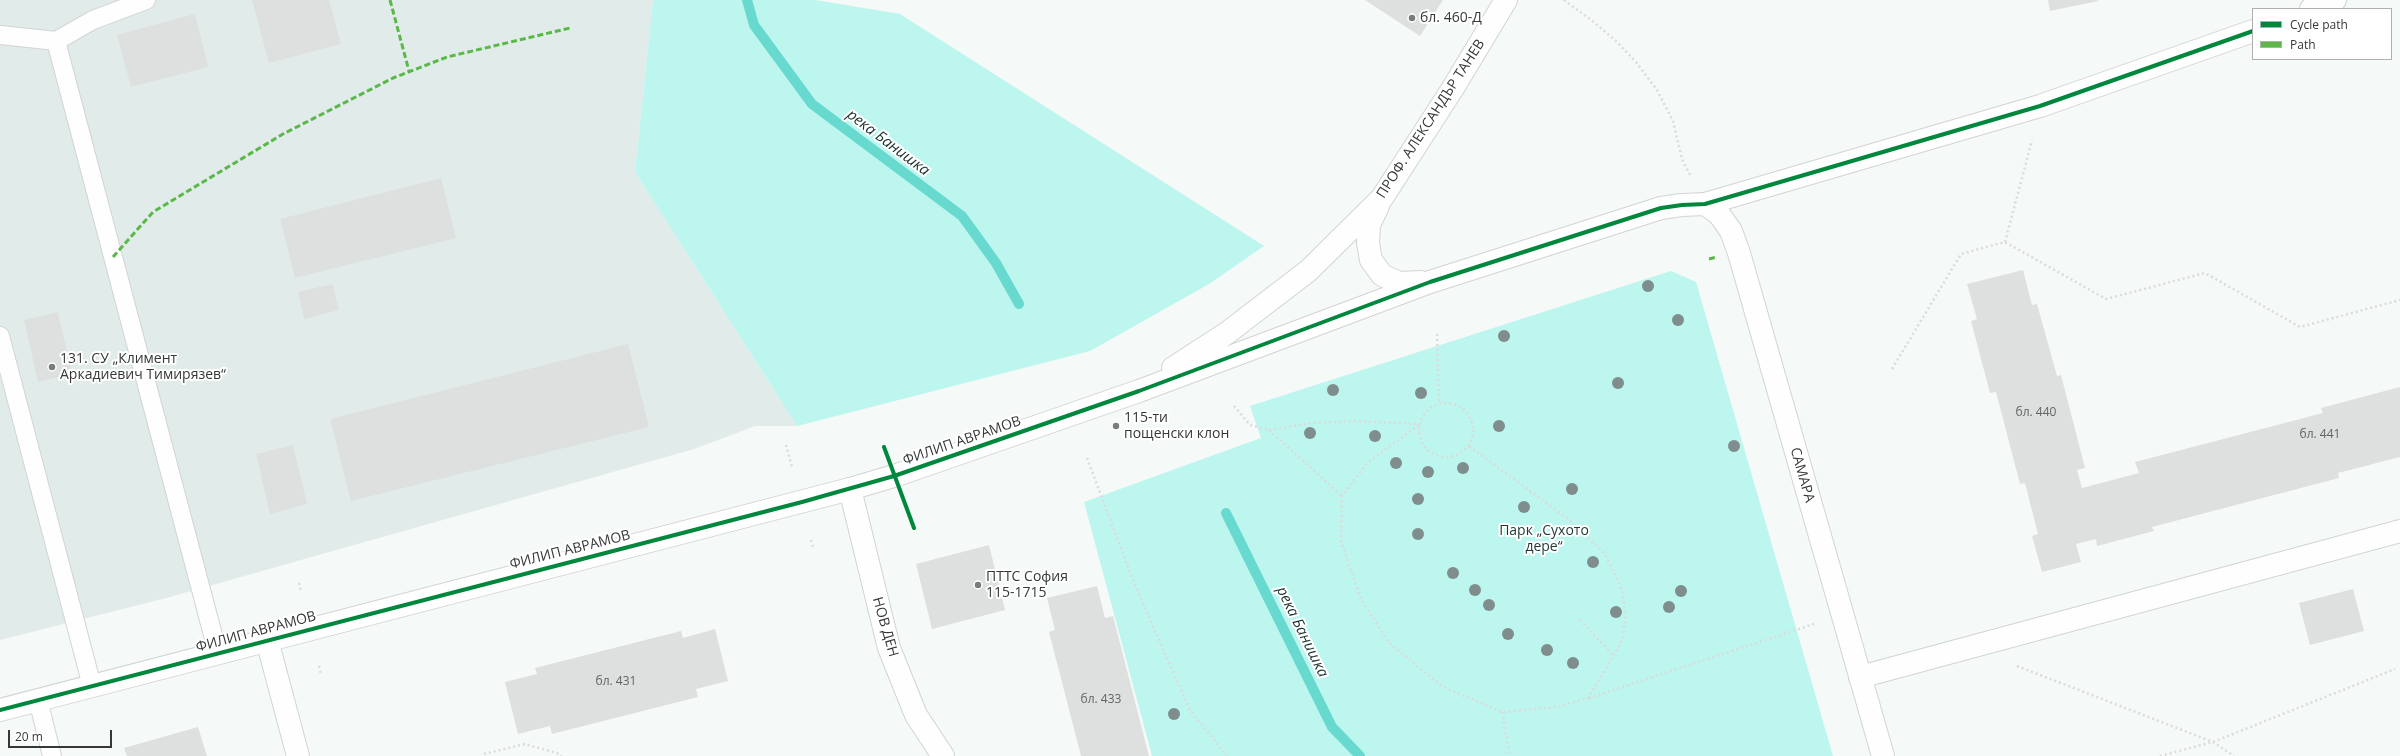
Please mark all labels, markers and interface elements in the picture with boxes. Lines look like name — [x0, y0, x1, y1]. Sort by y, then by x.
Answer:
legend — [2252, 8, 2392, 60]
place label: бл. 460-Д — [1420, 10, 1482, 26]
marker: бл. 460-Д — [1407, 13, 1417, 23]
text: Cycle path — [2290, 16, 2348, 33]
street label: ПРОФ. АЛЕКСАНДЪР ТАНЕВ — [1373, 36, 1489, 202]
text: Path — [2290, 36, 2316, 53]
water label: река Банишка — [843, 106, 933, 180]
place label: 131. СУ „Климент Аркадиевич Тимирязев“ — [60, 351, 226, 384]
marker: 131. СУ „Климент Аркадиевич Тимирязев“ — [47, 362, 57, 372]
house number: бл. 440 — [2016, 406, 2056, 420]
place label: 115-ти пощенски клон — [1124, 410, 1229, 442]
street label: ФИЛИП АВРАМОВ — [901, 413, 1023, 469]
marker: 115-ти пощенски клон — [1111, 421, 1121, 431]
house number: бл. 441 — [2300, 428, 2340, 442]
street label: САМАРА — [1786, 446, 1818, 504]
park label: Парк „Сухото дере“ — [1499, 523, 1589, 556]
street label: ФИЛИП АВРАМОВ — [508, 527, 632, 573]
place label: ПТТС София 115-1715 — [986, 569, 1068, 602]
marker: ПТТС София 115-1715 — [973, 580, 983, 590]
water label: река Банишка — [1272, 584, 1332, 680]
street label: НОВ ДЕН — [868, 595, 902, 659]
street label: ФИЛИП АВРАМОВ — [194, 608, 318, 656]
house number: бл. 431 — [596, 675, 636, 689]
house number: бл. 433 — [1081, 693, 1121, 707]
scale bar — [10, 722, 114, 748]
text: 20 m — [15, 728, 43, 745]

